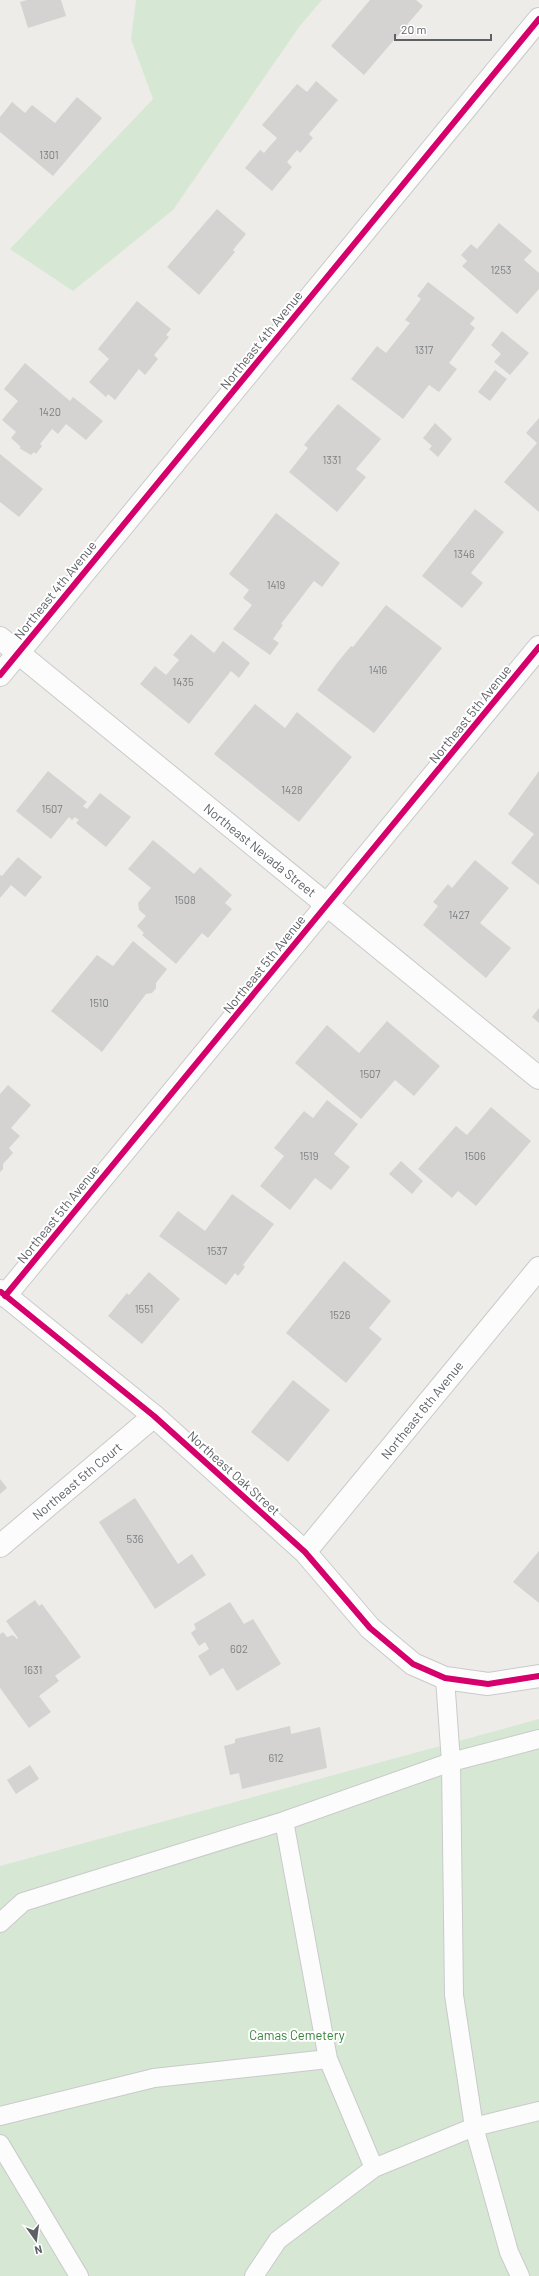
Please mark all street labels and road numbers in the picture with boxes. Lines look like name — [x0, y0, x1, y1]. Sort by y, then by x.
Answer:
street label: Northeast 4th Avenue — [216, 287, 306, 393]
street label: Northeast 4th Avenue — [10, 537, 100, 643]
street label: Northeast 5th Avenue — [425, 662, 515, 766]
street label: Northeast Nevada Street — [201, 800, 319, 900]
street label: Northeast 5th Avenue — [219, 912, 309, 1016]
street label: Northeast 5th Avenue — [13, 1162, 103, 1266]
street label: Northeast 6th Avenue — [377, 1358, 467, 1462]
street label: Northeast Oak Street — [185, 1427, 283, 1519]
street label: Northeast 5th Court — [29, 1439, 125, 1523]

